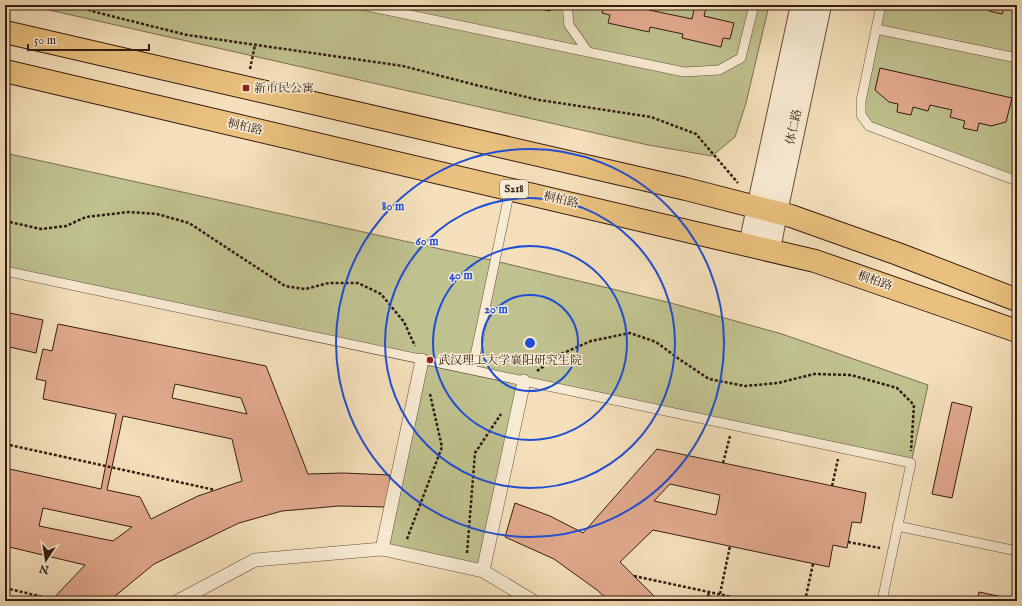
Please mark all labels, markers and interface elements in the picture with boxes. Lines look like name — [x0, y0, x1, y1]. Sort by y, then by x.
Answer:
scale bar — [28, 26, 149, 52]
text: 50 m — [34, 33, 56, 48]
place label: 新市民公寓 — [254, 81, 314, 96]
marker: 新市民公寓 — [241, 83, 251, 93]
street label: 体仁路 — [783, 108, 805, 146]
street label: 桐柏路 — [226, 116, 264, 138]
road number: S218 — [500, 180, 528, 198]
street label: 桐柏路 — [542, 189, 580, 211]
text: 80 m — [382, 199, 405, 214]
text: 60 m — [416, 234, 439, 249]
text: 40 m — [449, 268, 474, 283]
street label: 桐柏路 — [856, 268, 894, 294]
text: 20 m — [484, 302, 508, 317]
centre of rings — [523, 336, 537, 350]
place label: 武汉理工大学襄阳研究生院 — [438, 353, 582, 368]
marker: 武汉理工大学襄阳研究生院 — [425, 355, 435, 365]
north arrow — [26, 540, 66, 580]
text: N — [38, 561, 51, 577]

